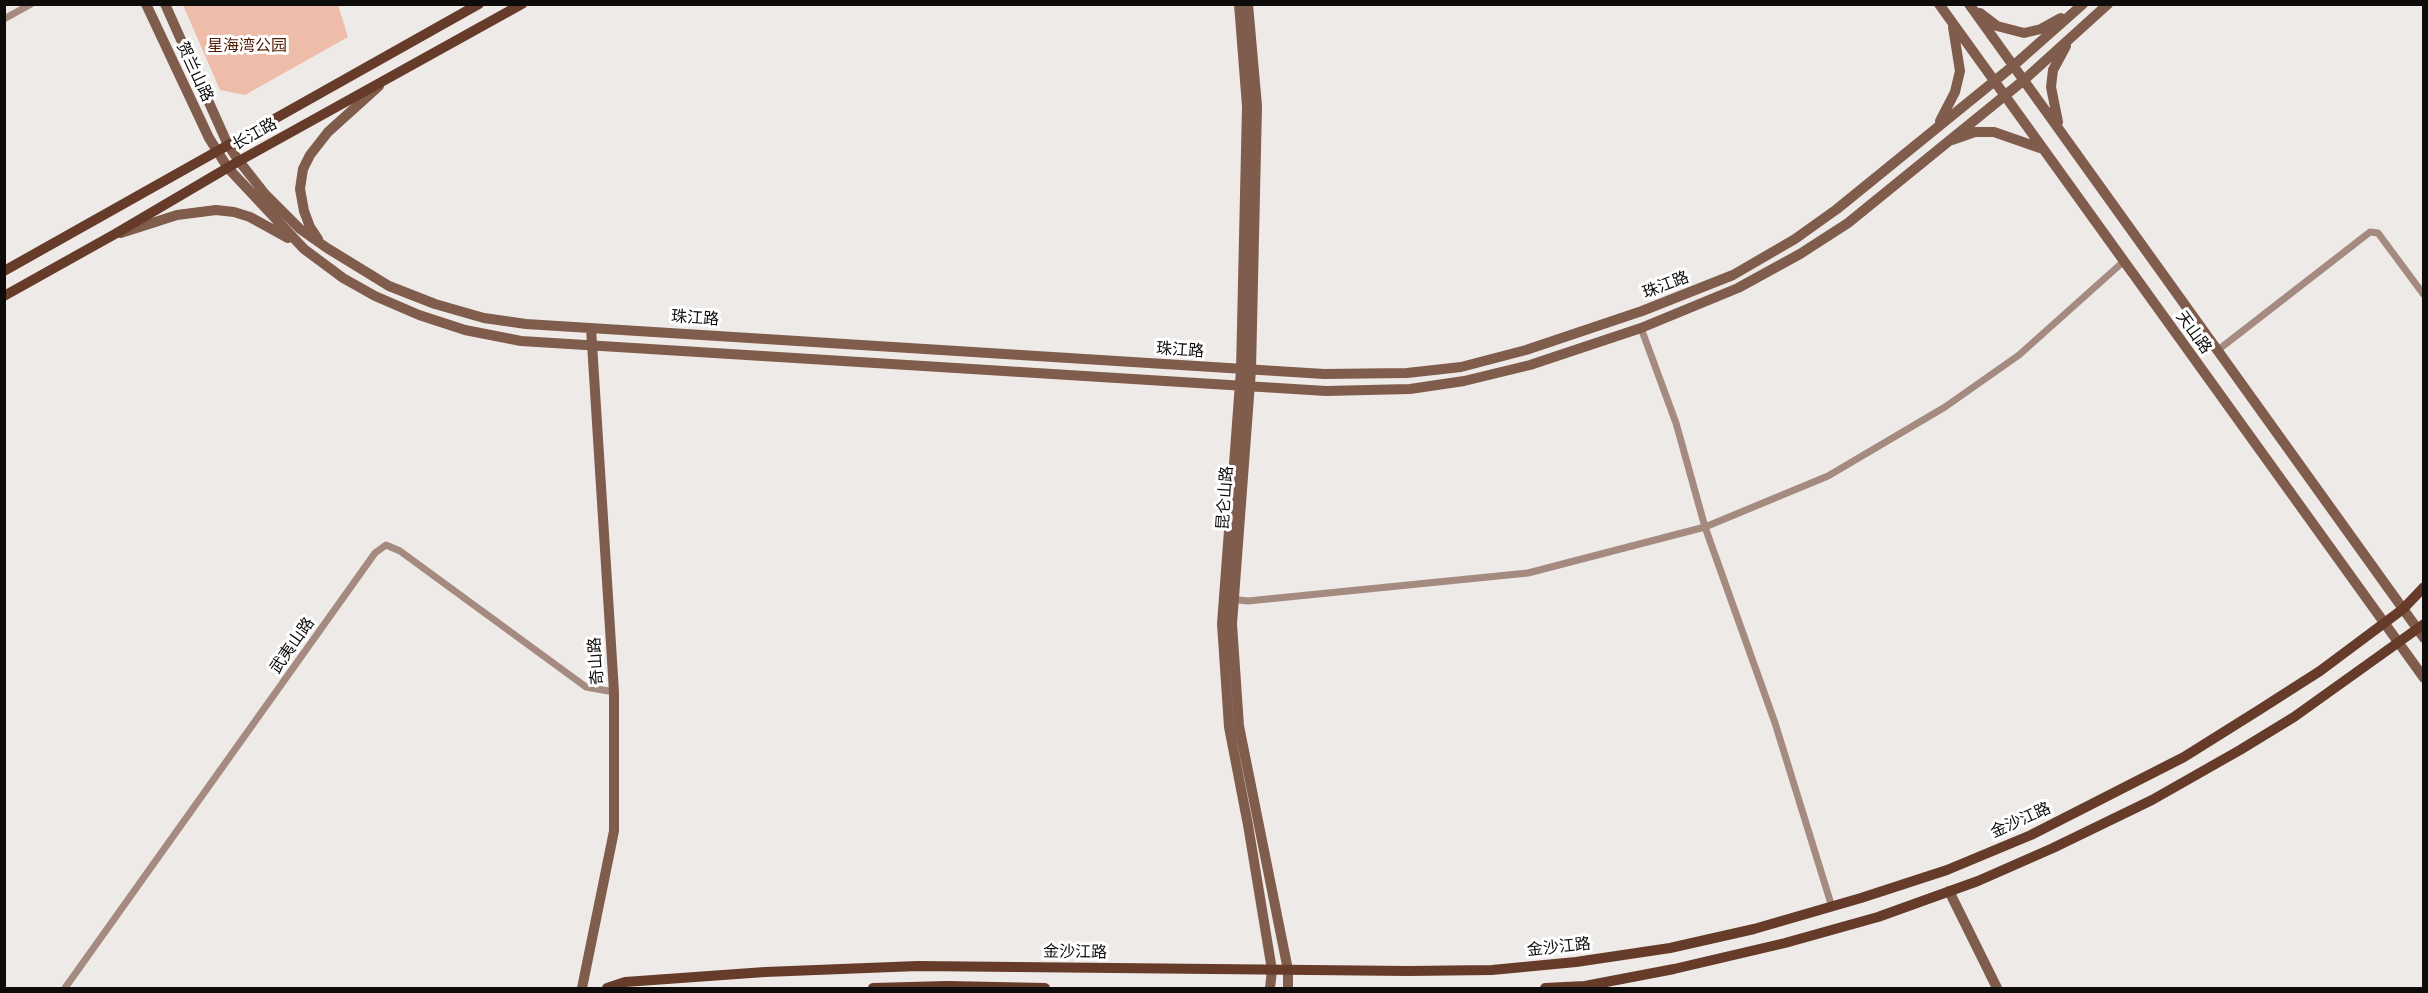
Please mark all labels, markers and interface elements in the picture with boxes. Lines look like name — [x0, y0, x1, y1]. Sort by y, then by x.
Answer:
park label: 星海湾公园 — [207, 37, 287, 57]
street label: 贺兰山路 — [172, 39, 216, 105]
street label: 长江路 — [229, 115, 281, 155]
street label: 珠江路 — [1640, 268, 1692, 304]
street label: 珠江路 — [670, 308, 720, 330]
street label: 天山路 — [2171, 308, 2215, 358]
street label: 珠江路 — [1155, 340, 1205, 362]
street label: 昆仑山路 — [1214, 465, 1238, 531]
street label: 武夷山路 — [267, 614, 319, 678]
street label: 奇山路 — [586, 636, 608, 686]
street label: 金沙江路 — [1988, 799, 2054, 843]
street label: 金沙江路 — [1526, 935, 1592, 961]
street label: 金沙江路 — [1043, 943, 1107, 963]

